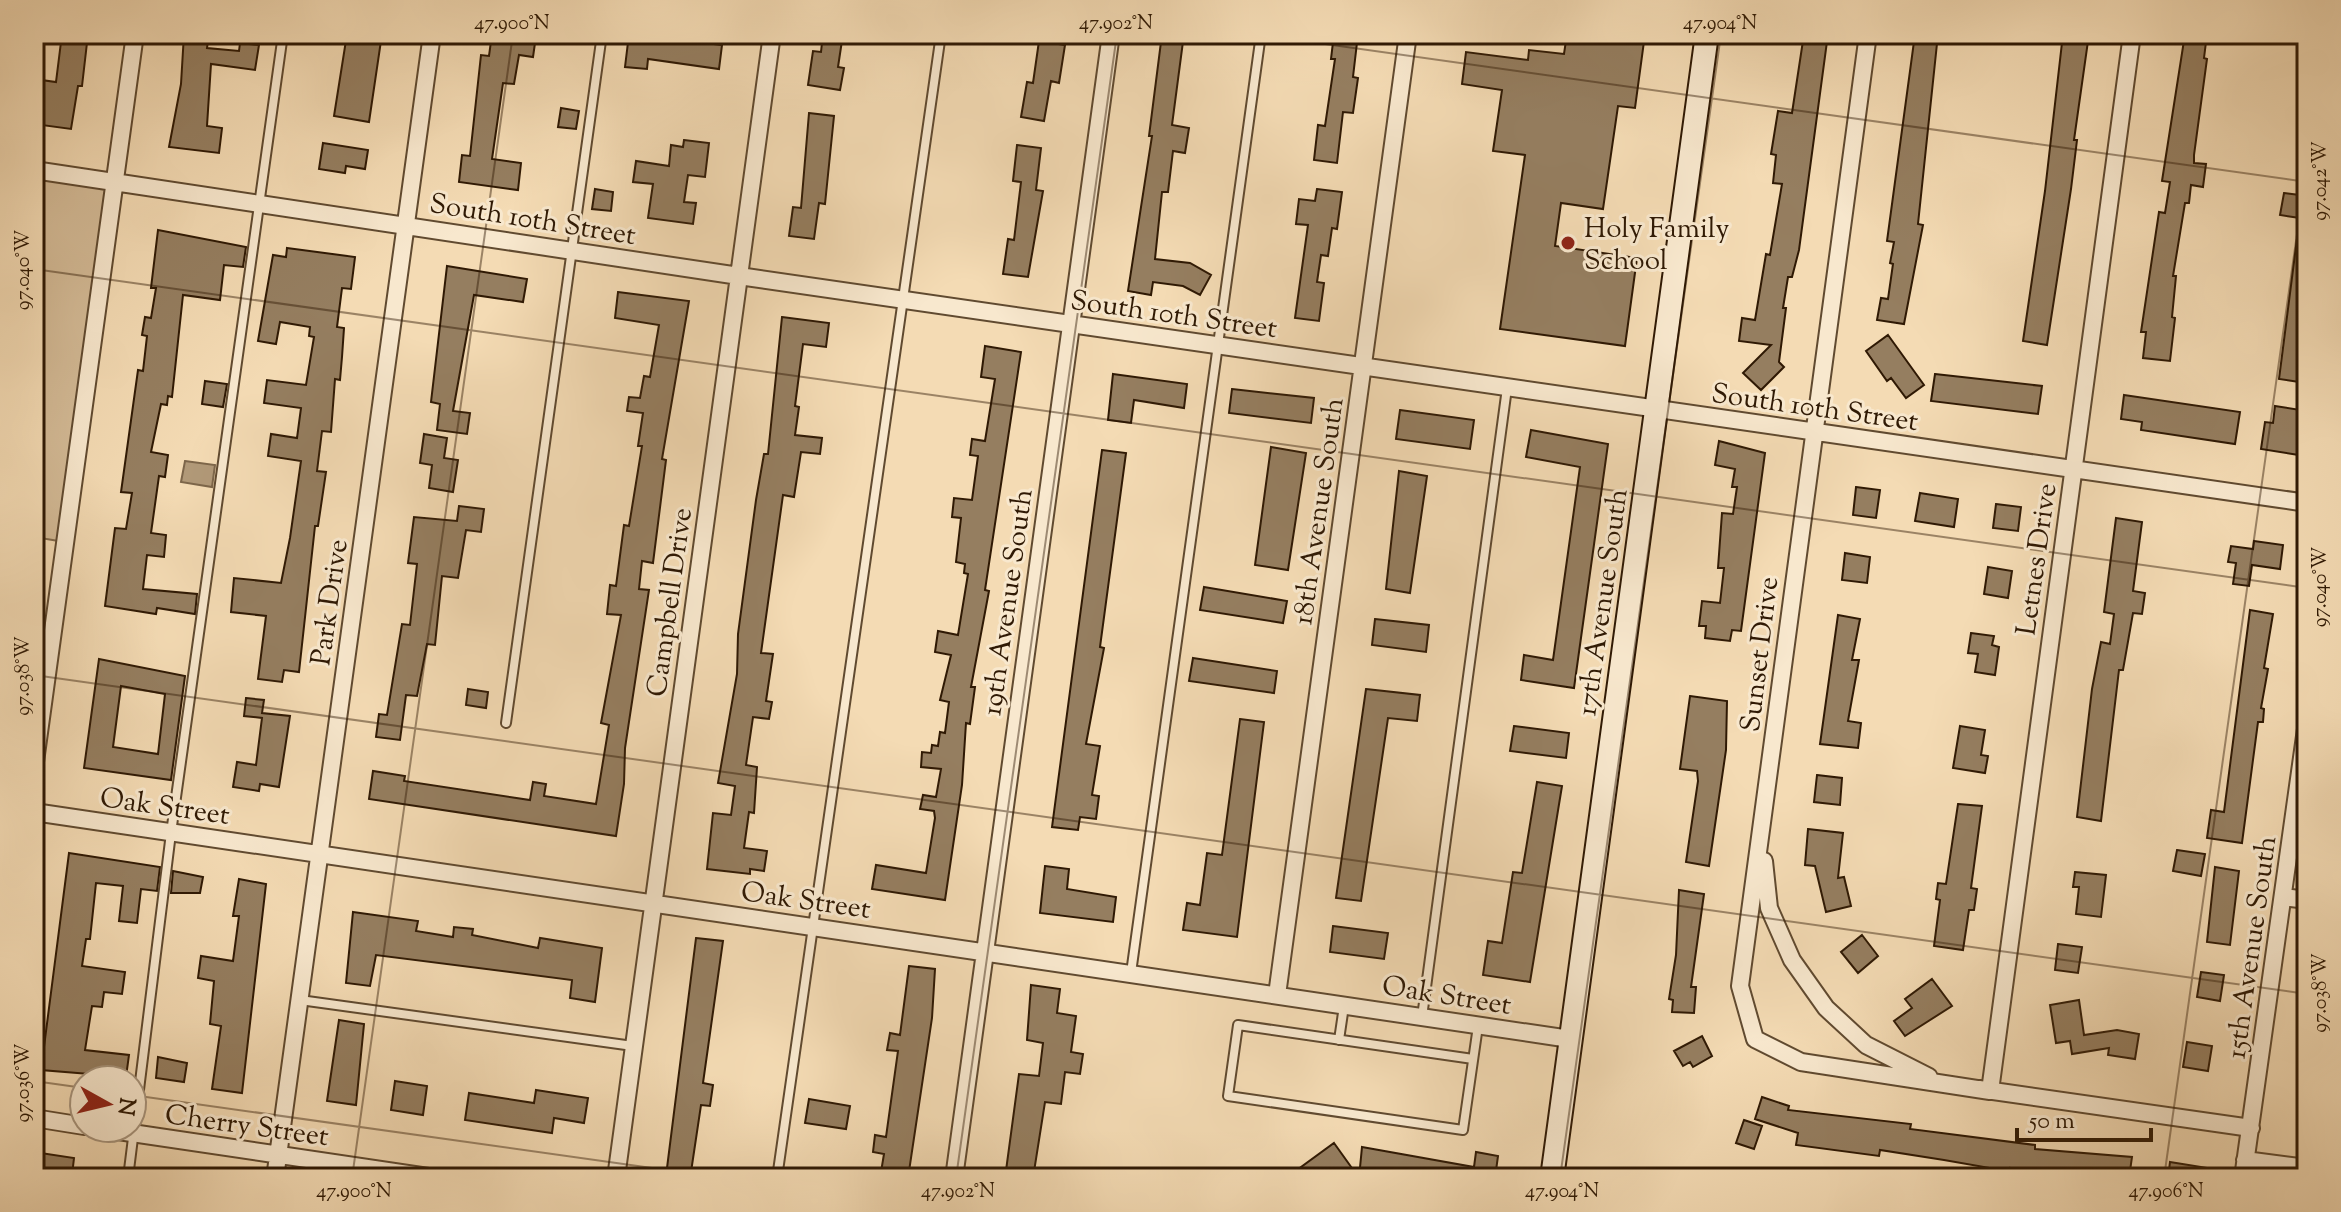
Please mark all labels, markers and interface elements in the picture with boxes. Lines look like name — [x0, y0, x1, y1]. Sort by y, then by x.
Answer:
text: 47.900°N — [474, 10, 550, 39]
text: 47.902°N — [1079, 10, 1153, 39]
text: 47.904°N — [1683, 10, 1757, 39]
text: 97.042°W — [2307, 141, 2336, 221]
street label: South 10th Street — [427, 185, 639, 257]
place label: Holy Family School — [1584, 210, 1729, 282]
text: 97.040°W — [10, 230, 39, 310]
marker: Holy Family School — [1559, 234, 1577, 252]
street label: South 10th Street — [1068, 282, 1280, 350]
street label: South 10th Street — [1709, 375, 1921, 443]
street label: 18th Avenue South — [1284, 395, 1356, 628]
street label: Letnes Drive — [2008, 481, 2068, 638]
street label: 17th Avenue South — [1568, 486, 1640, 719]
street label: 19th Avenue South — [973, 487, 1045, 718]
street label: Campbell Drive — [638, 505, 704, 699]
street label: Park Drive — [302, 537, 360, 668]
text: 97.040°W — [2307, 547, 2336, 627]
street label: Sunset Drive — [1732, 574, 1790, 734]
text: 97.038°W — [10, 636, 39, 716]
street label: Oak Street — [97, 779, 232, 837]
street label: 15th Avenue South — [2218, 833, 2288, 1061]
street label: Oak Street — [738, 873, 873, 931]
text: 97.038°W — [2307, 953, 2336, 1033]
street label: Oak Street — [1379, 967, 1514, 1027]
text: 97.036°W — [10, 1043, 39, 1123]
north arrow — [68, 1064, 148, 1144]
scale bar — [2017, 1092, 2151, 1142]
text: N — [108, 1095, 142, 1118]
street label: Cherry Street — [162, 1096, 331, 1158]
text: 50 m — [2027, 1105, 2075, 1139]
text: 47.900°N — [316, 1178, 392, 1207]
text: 47.902°N — [921, 1178, 995, 1207]
text: 47.904°N — [1525, 1178, 1599, 1207]
text: 47.906°N — [2128, 1178, 2204, 1207]

